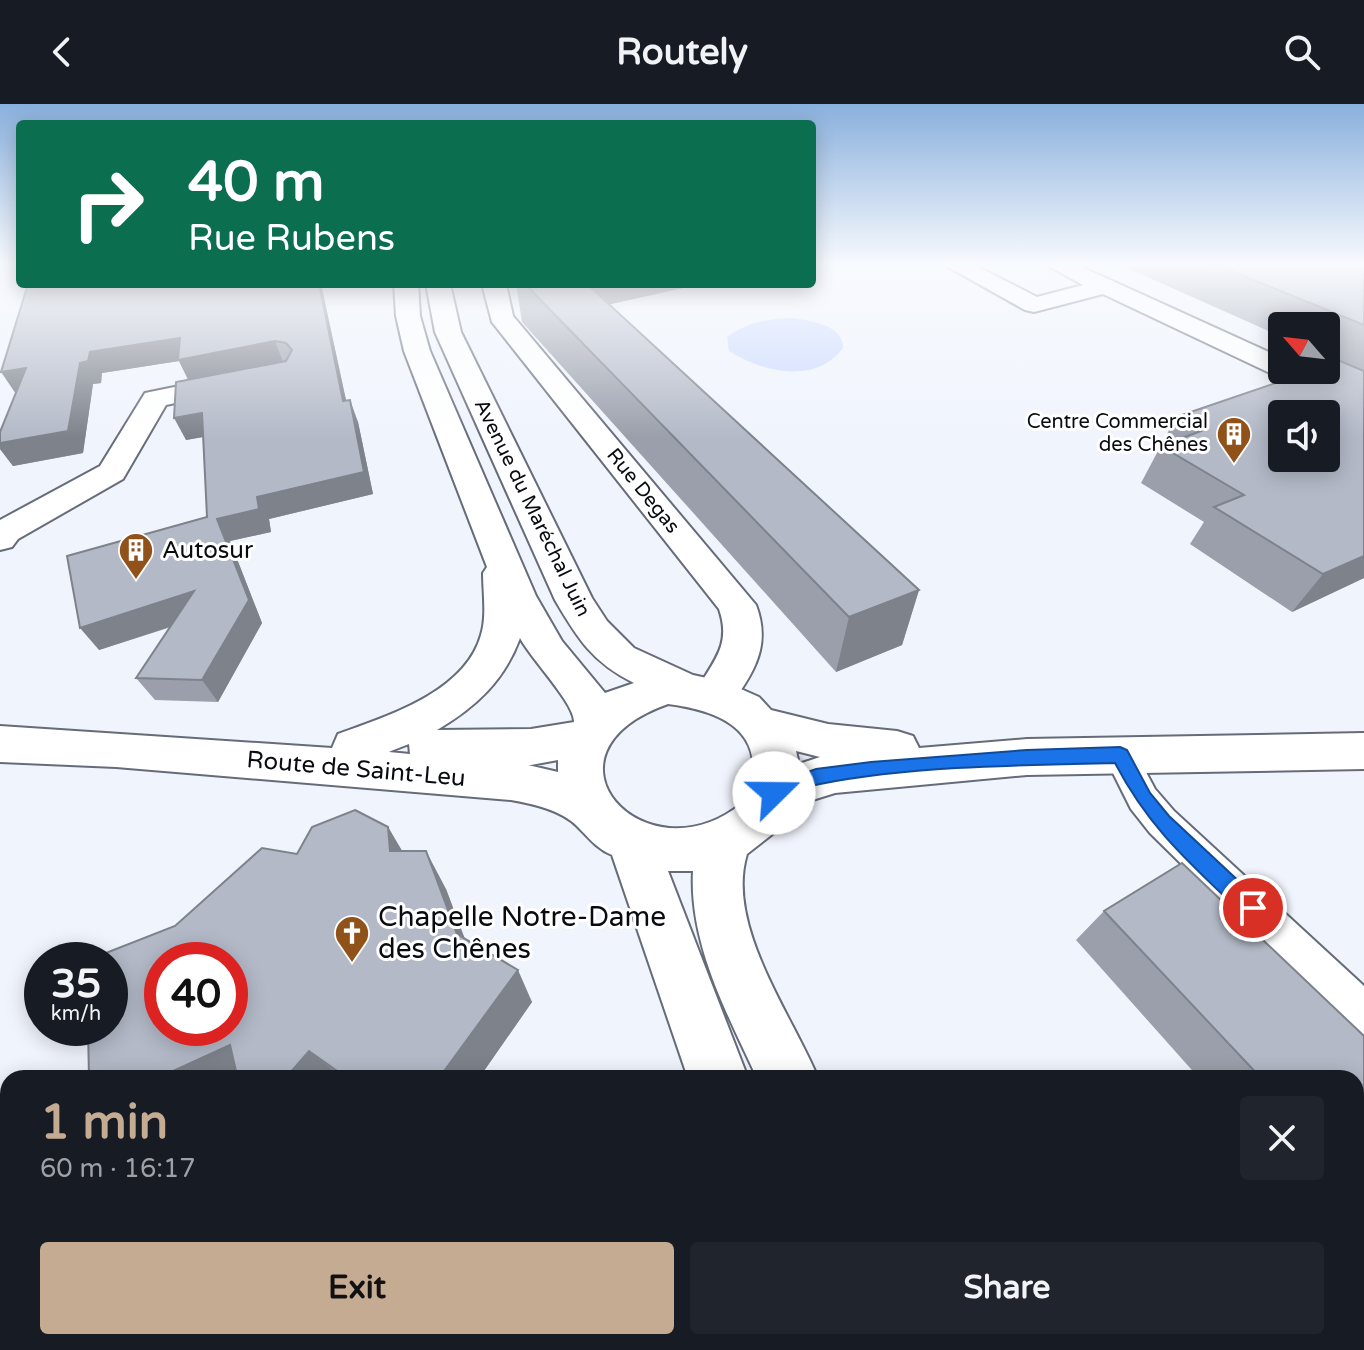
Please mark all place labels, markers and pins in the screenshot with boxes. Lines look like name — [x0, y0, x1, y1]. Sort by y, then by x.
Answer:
place label: Centre Commercial des Chênes — [1027, 410, 1208, 457]
building icon: Centre Commercial des Chênes — [1215, 415, 1253, 465]
building icon: Autosur — [117, 531, 155, 581]
place label: Autosur — [162, 536, 254, 565]
pin — [1219, 874, 1287, 942]
place label: Chapelle Notre-Dame des Chênes — [378, 900, 666, 966]
church icon: Chapelle Notre-Dame des Chênes — [333, 914, 371, 964]

